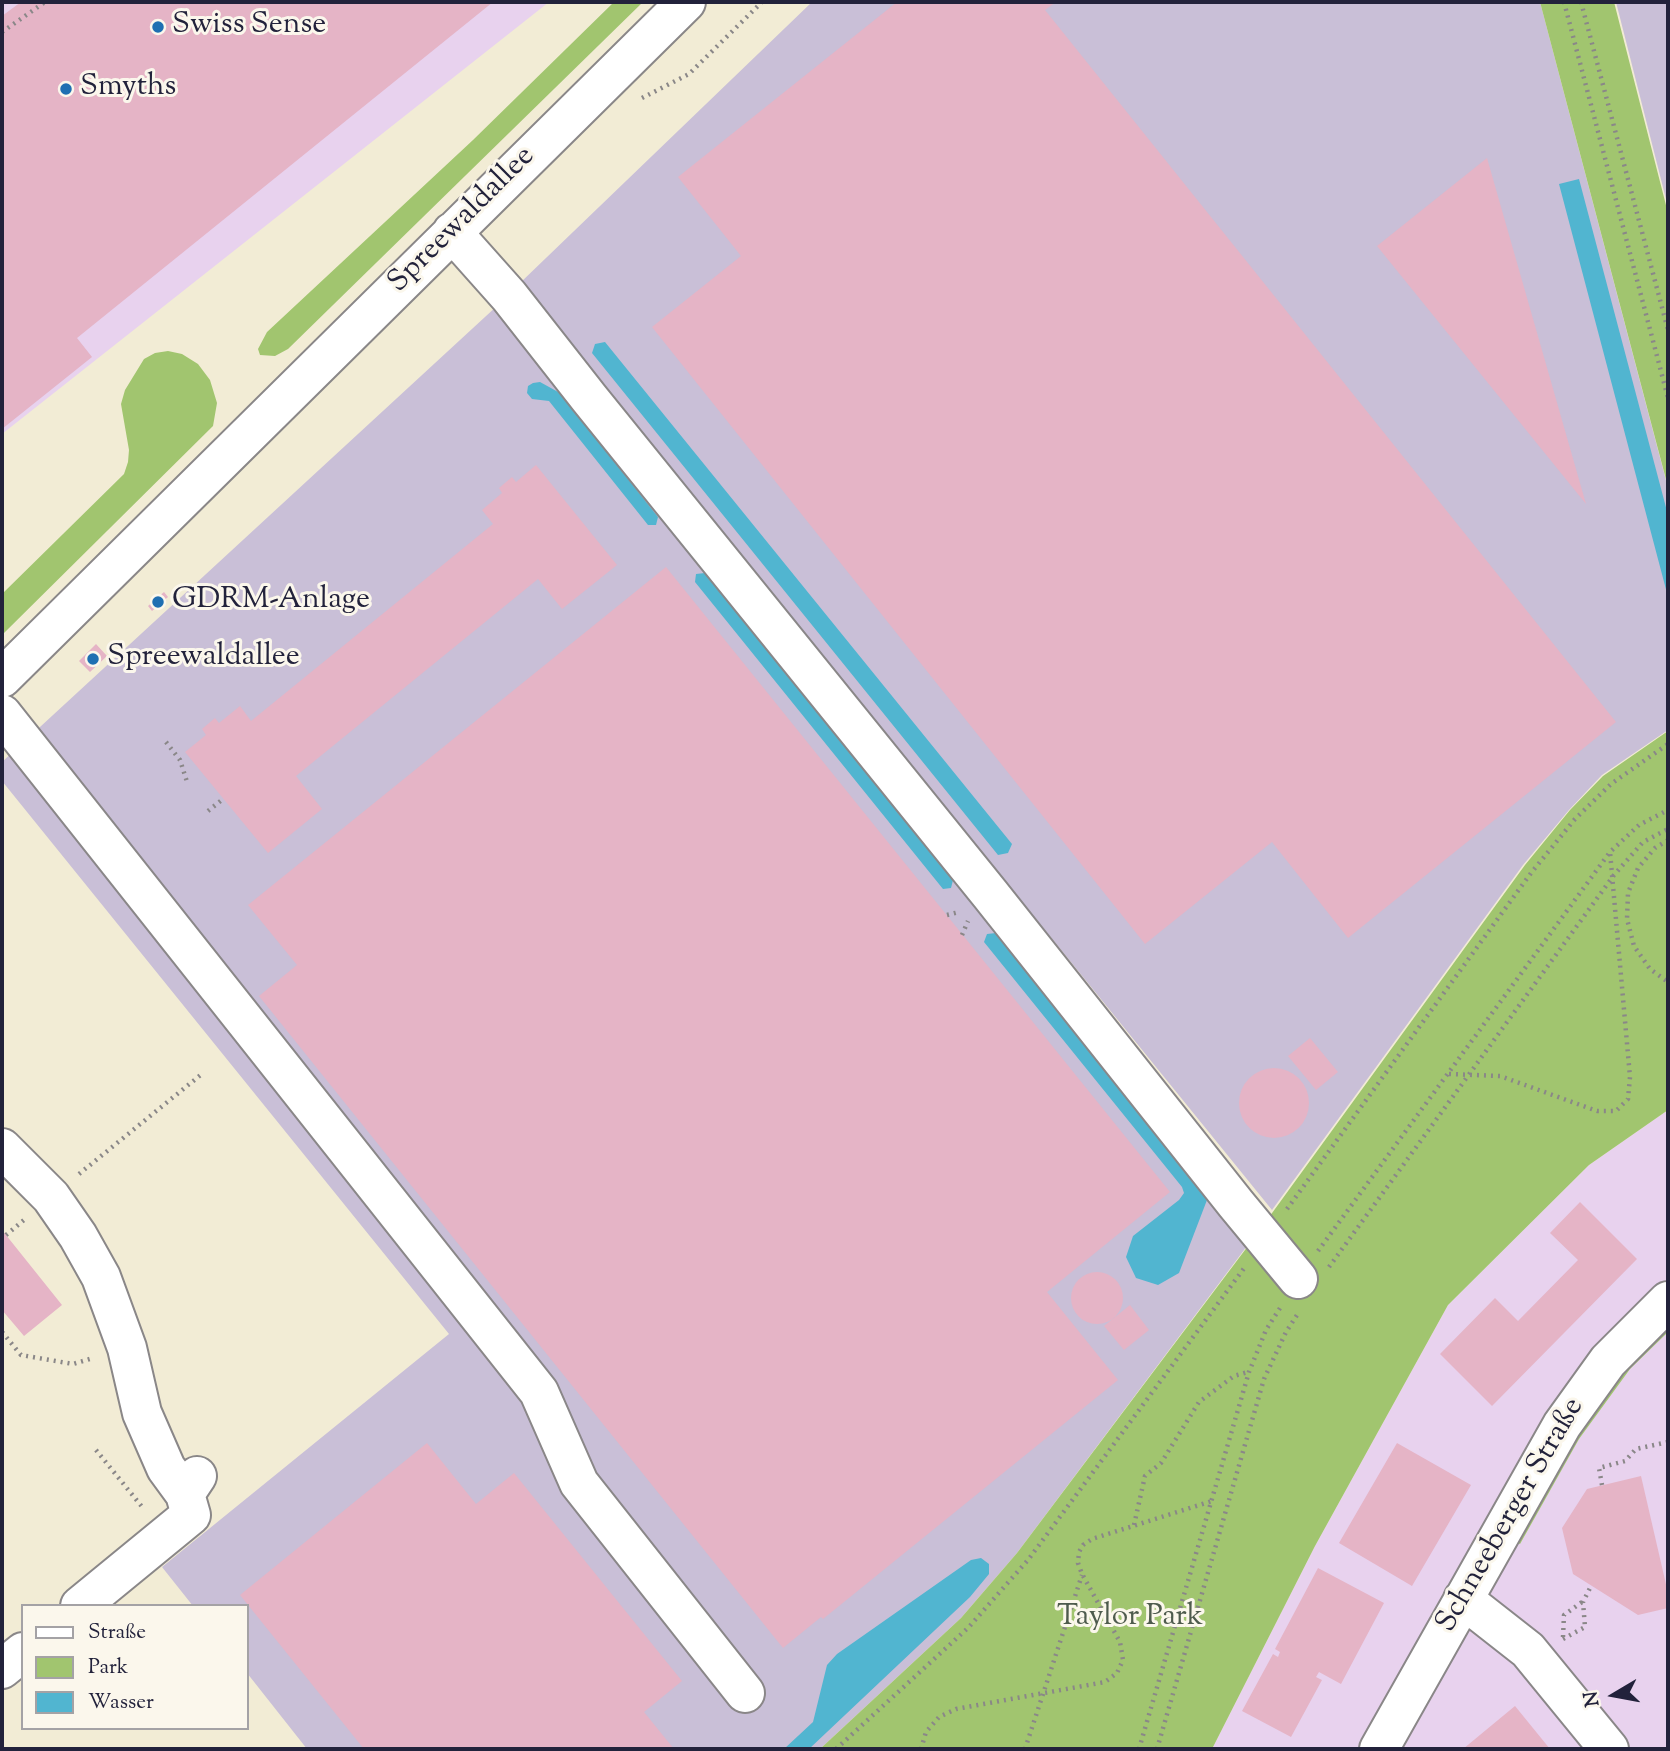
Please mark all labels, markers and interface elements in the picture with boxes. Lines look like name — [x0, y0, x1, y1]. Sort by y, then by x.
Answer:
place label: Swiss Sense — [172, 9, 326, 45]
marker: Swiss Sense — [150, 19, 166, 35]
place label: Smyths — [80, 71, 176, 107]
marker: Smyths — [58, 81, 74, 97]
street label: Spreewaldallee — [382, 140, 544, 302]
place label: GDRM-Anlage — [172, 584, 370, 620]
marker: GDRM-Anlage — [150, 594, 166, 610]
place label: Spreewaldallee — [107, 641, 300, 677]
marker: Spreewaldallee — [85, 651, 101, 667]
street label: Schneeberger Straße — [1430, 1392, 1594, 1640]
park label: Taylor Park — [1057, 1601, 1203, 1637]
legend — [21, 1604, 248, 1730]
text: Straße — [88, 1618, 146, 1648]
text: Park — [88, 1653, 128, 1683]
north arrow — [1579, 1660, 1649, 1730]
text: Wasser — [88, 1688, 154, 1718]
text: N — [1578, 1689, 1607, 1709]

